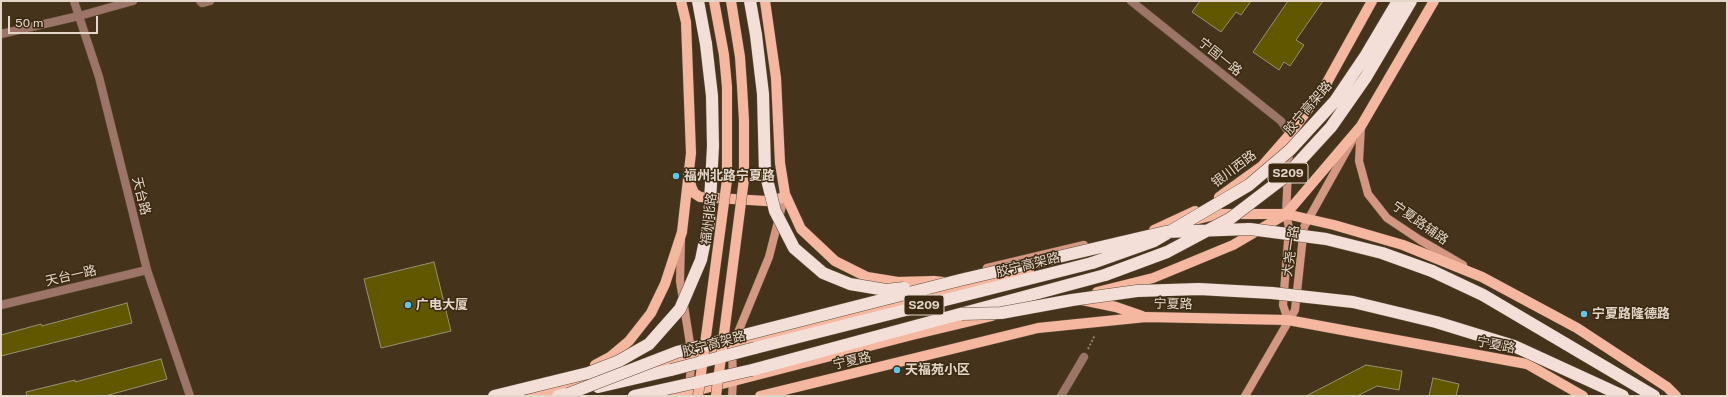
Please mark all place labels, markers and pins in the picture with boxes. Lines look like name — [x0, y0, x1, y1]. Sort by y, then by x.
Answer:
place label: 福州北路宁夏路 — [684, 168, 775, 184]
marker: 福州北路宁夏路 — [671, 171, 681, 181]
place label: 广电大厦 — [416, 297, 468, 313]
marker: 广电大厦 — [403, 300, 413, 310]
place label: 宁夏路隆德路 — [1592, 306, 1670, 322]
marker: 宁夏路隆德路 — [1579, 309, 1589, 319]
place label: 天福苑小区 — [905, 362, 970, 378]
marker: 天福苑小区 — [892, 365, 902, 375]

